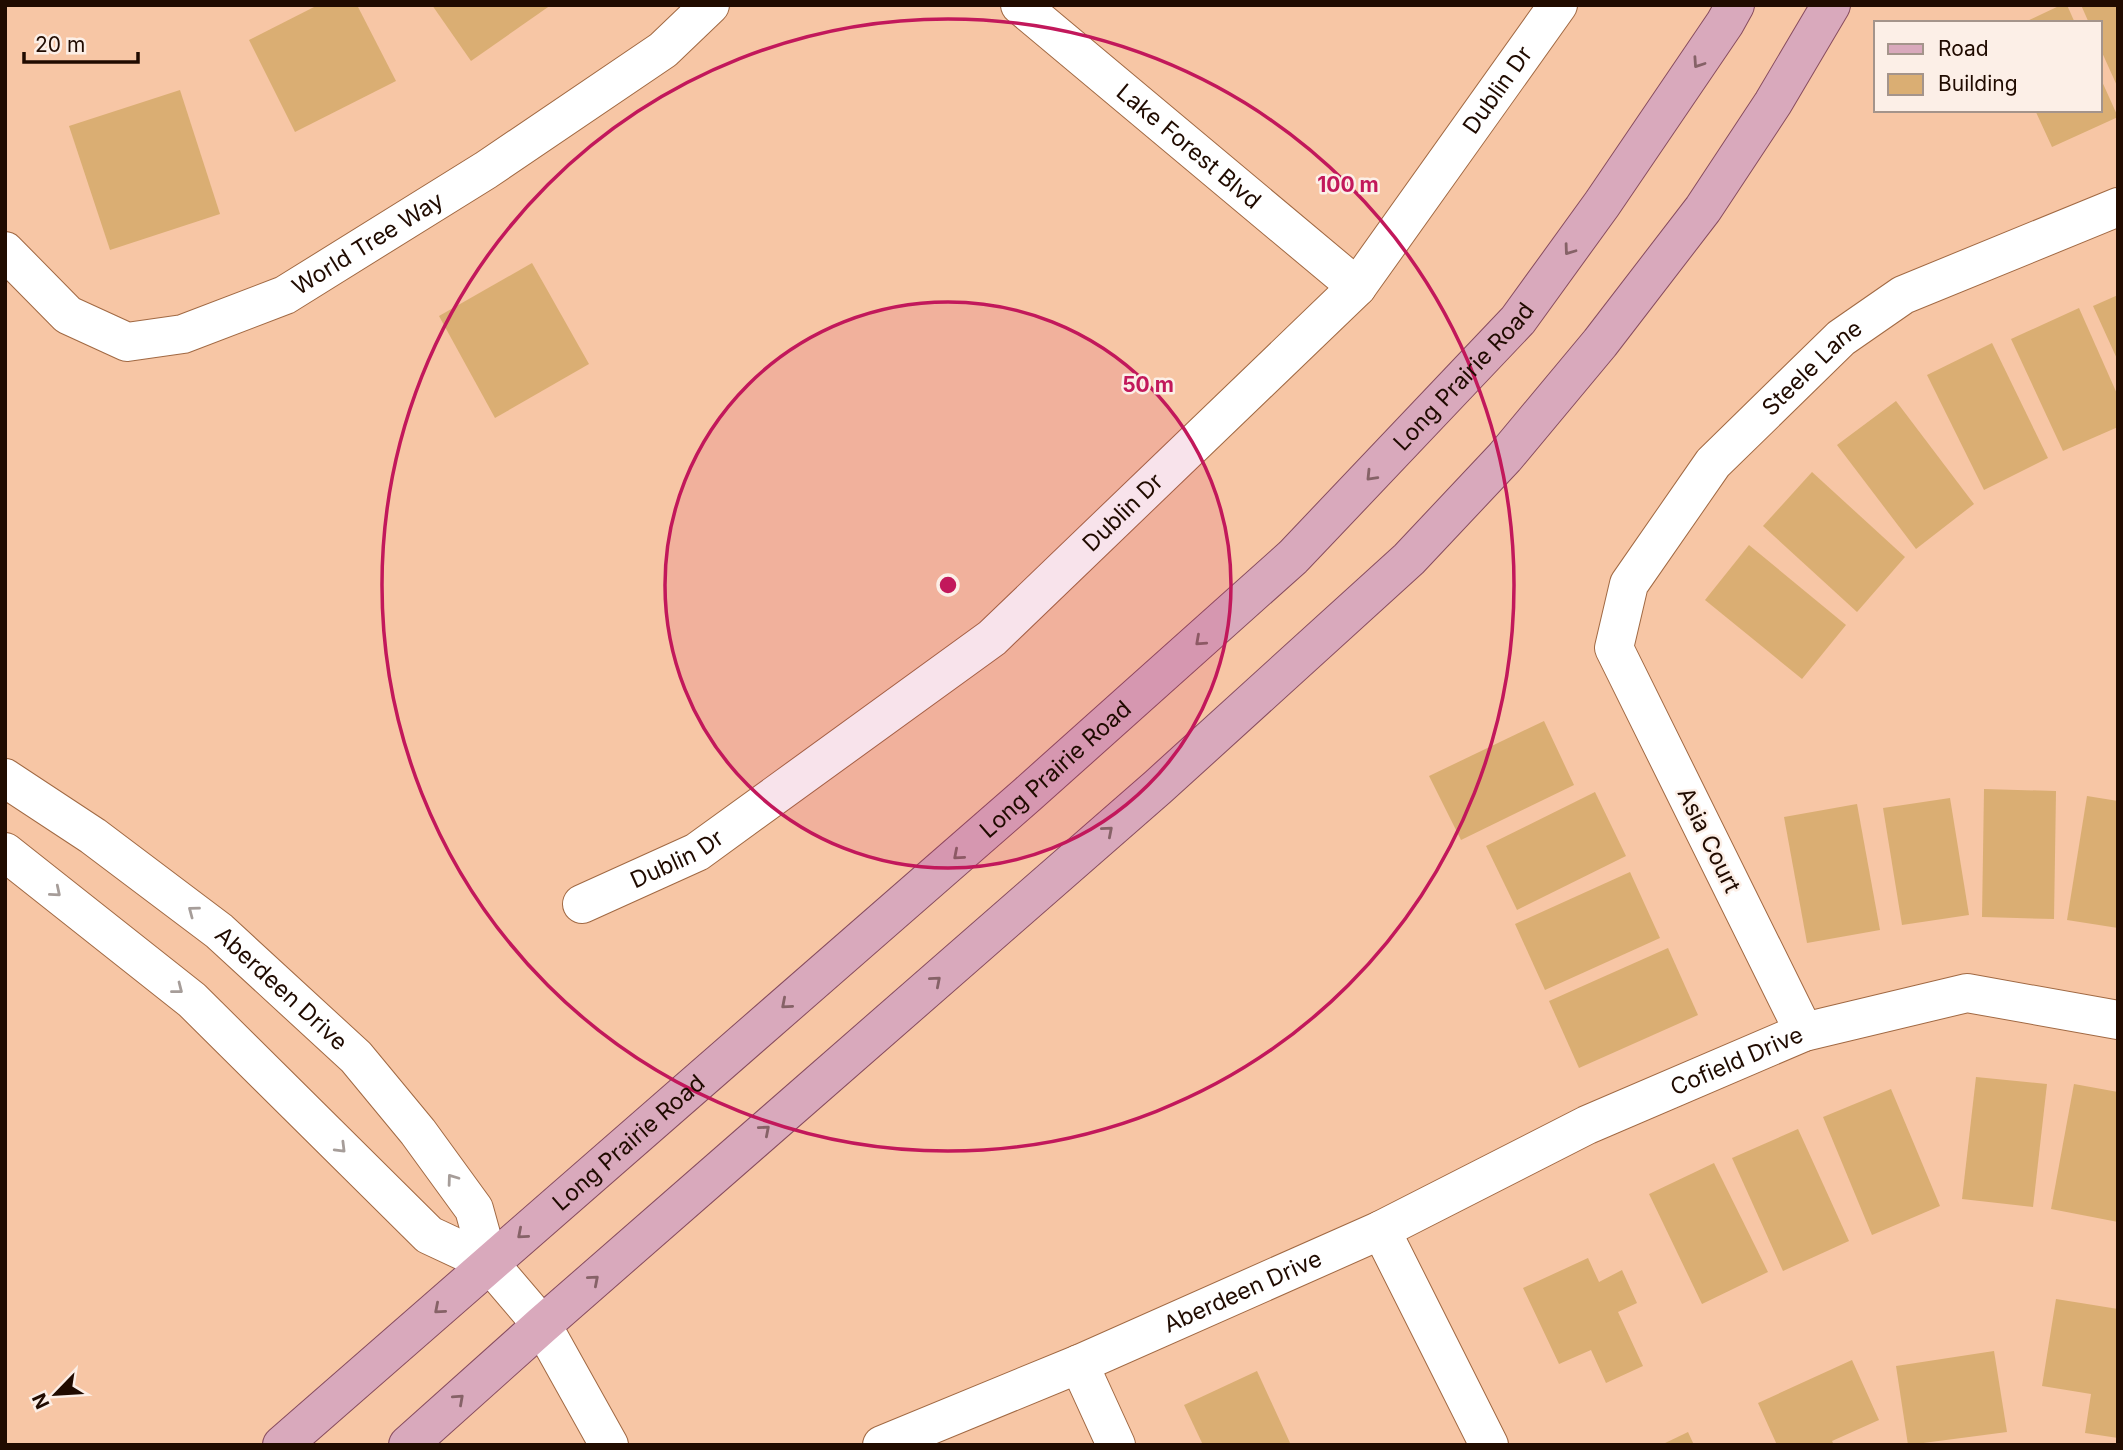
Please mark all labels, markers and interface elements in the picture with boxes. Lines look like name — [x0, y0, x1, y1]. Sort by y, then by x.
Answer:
scale bar — [24, 21, 138, 65]
legend — [1874, 21, 2102, 112]
text: 20 m — [35, 32, 85, 57]
text: Road — [1938, 36, 1989, 61]
street label: Dublin Dr — [1457, 41, 1538, 139]
one-way arrow — [1694, 55, 1706, 68]
text: Building — [1938, 71, 2018, 96]
street label: Lake Forest Blvd — [1111, 78, 1267, 215]
text: 100 m — [1317, 172, 1379, 197]
street label: World Tree Way — [287, 186, 449, 301]
one-way arrow — [1565, 242, 1577, 255]
street label: Long Prairie Road — [1387, 297, 1540, 456]
street label: Steele Lane — [1756, 314, 1867, 421]
text: 50 m — [1122, 372, 1174, 397]
street label: Dublin Dr — [1077, 467, 1169, 557]
one-way arrow — [1367, 468, 1380, 481]
centre of rings — [936, 573, 960, 597]
one-way arrow — [1195, 633, 1208, 645]
street label: Long Prairie Road — [974, 695, 1137, 844]
street label: Asia Court — [1671, 783, 1747, 898]
street label: Dublin Dr — [626, 823, 729, 894]
one-way arrow — [1100, 827, 1113, 839]
one-way arrow — [953, 847, 966, 859]
one-way arrow — [48, 883, 60, 896]
one-way arrow — [188, 907, 201, 920]
street label: Aberdeen Drive — [209, 921, 353, 1056]
one-way arrow — [928, 977, 941, 989]
one-way arrow — [171, 981, 183, 994]
one-way arrow — [782, 996, 795, 1008]
street label: Cofield Drive — [1666, 1020, 1807, 1102]
street label: Long Prairie Road — [547, 1069, 710, 1216]
one-way arrow — [757, 1126, 770, 1138]
one-way arrow — [333, 1139, 346, 1152]
one-way arrow — [448, 1174, 460, 1187]
one-way arrow — [517, 1226, 530, 1238]
street label: Aberdeen Drive — [1159, 1244, 1326, 1339]
one-way arrow — [585, 1276, 598, 1288]
one-way arrow — [434, 1301, 447, 1313]
north arrow — [21, 1359, 91, 1429]
text: N — [28, 1390, 55, 1412]
one-way arrow — [450, 1395, 463, 1407]

